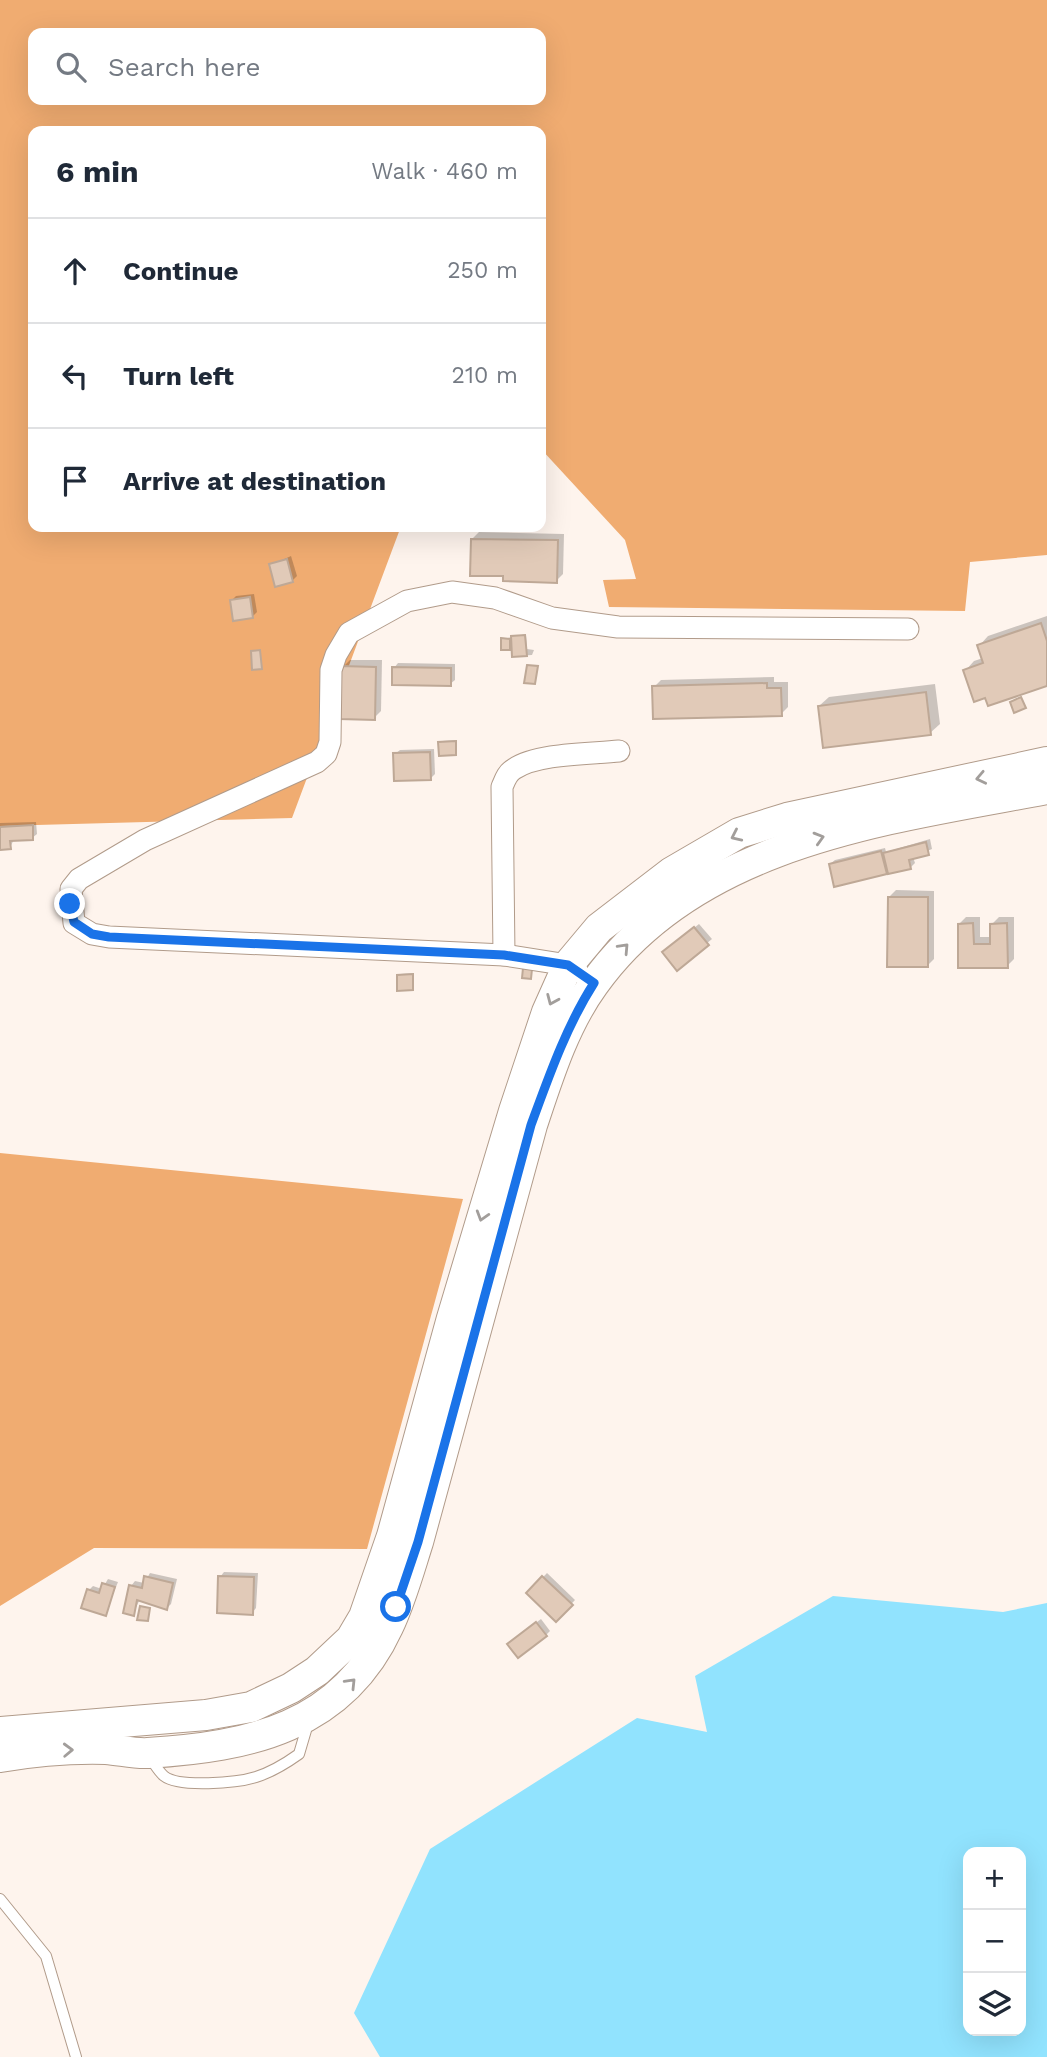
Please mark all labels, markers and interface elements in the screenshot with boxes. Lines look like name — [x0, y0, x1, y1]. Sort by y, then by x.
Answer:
search box — [28, 28, 546, 105]
icon: search — [52, 48, 90, 86]
text: Search here — [108, 52, 260, 82]
text: 6 min — [56, 154, 139, 189]
text: Walk · 460 m — [371, 158, 518, 185]
icon: ahead — [56, 252, 94, 290]
text: Continue — [123, 256, 239, 286]
text: 250 m — [447, 257, 518, 284]
icon: left — [56, 357, 94, 395]
text: Turn left — [123, 361, 234, 391]
text: 210 m — [452, 362, 518, 389]
icon: arrive — [56, 462, 94, 500]
text: Arrive at destination — [123, 466, 386, 496]
one-way arrow — [975, 769, 987, 784]
one-way arrow — [731, 828, 743, 842]
one-way arrow — [813, 832, 825, 847]
route end — [54, 888, 85, 919]
one-way arrow — [615, 943, 628, 956]
one-way arrow — [547, 993, 561, 1005]
one-way arrow — [476, 1210, 491, 1222]
route start — [380, 1591, 411, 1622]
one-way arrow — [342, 1678, 355, 1691]
one-way arrow — [63, 1742, 74, 1757]
map controls — [963, 1847, 1026, 2036]
button: + — [963, 1847, 1026, 1910]
button: − — [963, 1910, 1026, 1973]
button: layers — [963, 1973, 1026, 2036]

